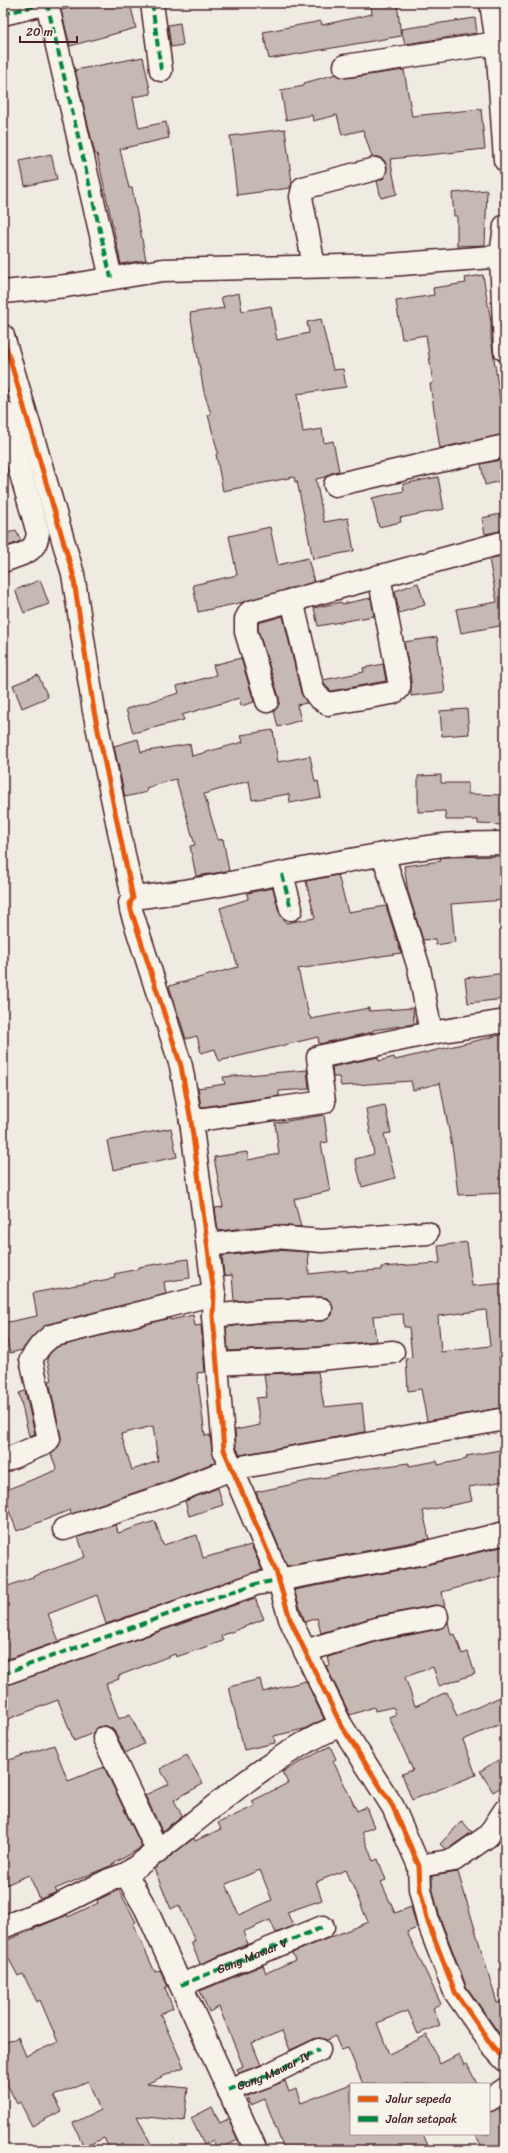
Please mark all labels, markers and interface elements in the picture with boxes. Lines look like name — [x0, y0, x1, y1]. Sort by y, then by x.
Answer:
scale bar — [20, 18, 77, 44]
text: 20 m — [26, 21, 53, 43]
street label: Gang Mawar V — [213, 1931, 292, 1980]
street label: Gang Mawar IV — [234, 2044, 316, 2097]
legend — [350, 2083, 490, 2135]
text: Jalur sepeda — [385, 2088, 452, 2110]
text: Jalan setapak — [385, 2108, 457, 2130]

